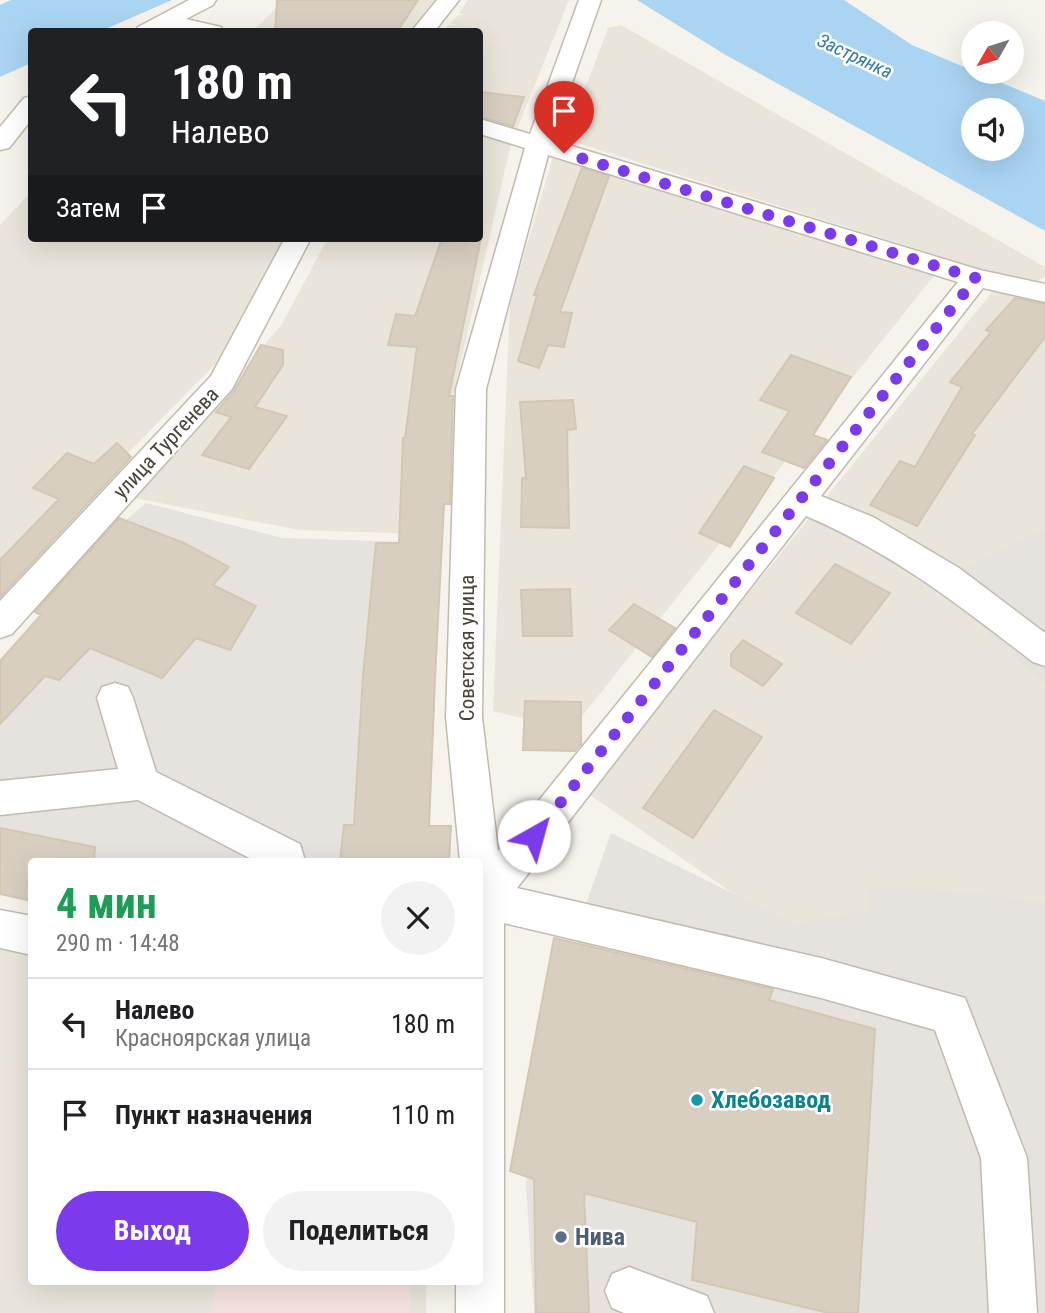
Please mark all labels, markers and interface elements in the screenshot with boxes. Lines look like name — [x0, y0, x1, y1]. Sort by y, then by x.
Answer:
north arrow — [961, 21, 1024, 84]
map controls — [961, 21, 1024, 161]
water label: Застрянка — [814, 29, 896, 83]
text: 180 m — [171, 54, 293, 111]
icon: left — [56, 56, 147, 147]
pin — [534, 81, 594, 153]
icon: arrive — [545, 92, 583, 130]
button: sound — [961, 98, 1024, 161]
text: Налево — [171, 113, 270, 151]
icon: arrive — [135, 189, 173, 227]
text: Затем — [56, 193, 121, 223]
street label: улица Тургенева — [108, 382, 224, 504]
street label: Советская улица — [455, 575, 479, 721]
position arrow — [497, 799, 571, 873]
text: 4 мин — [56, 879, 157, 928]
button: close — [381, 881, 455, 955]
text: 290 m · 14:48 — [56, 930, 180, 957]
text: Налево — [115, 995, 195, 1025]
icon: left — [56, 1005, 94, 1043]
text: 180 m — [391, 1009, 455, 1039]
text: Красноярская улица — [115, 1025, 311, 1052]
place label: Хлебозавод — [711, 1086, 831, 1114]
marker: Хлебозавод — [689, 1092, 705, 1108]
icon: arrive — [56, 1096, 94, 1134]
text: Пункт назначения — [115, 1100, 313, 1130]
text: 110 m — [391, 1100, 455, 1130]
button: Выход — [56, 1191, 249, 1271]
button: Поделиться — [263, 1191, 455, 1271]
place label: Нива — [575, 1223, 625, 1251]
marker: Нива — [553, 1229, 569, 1245]

